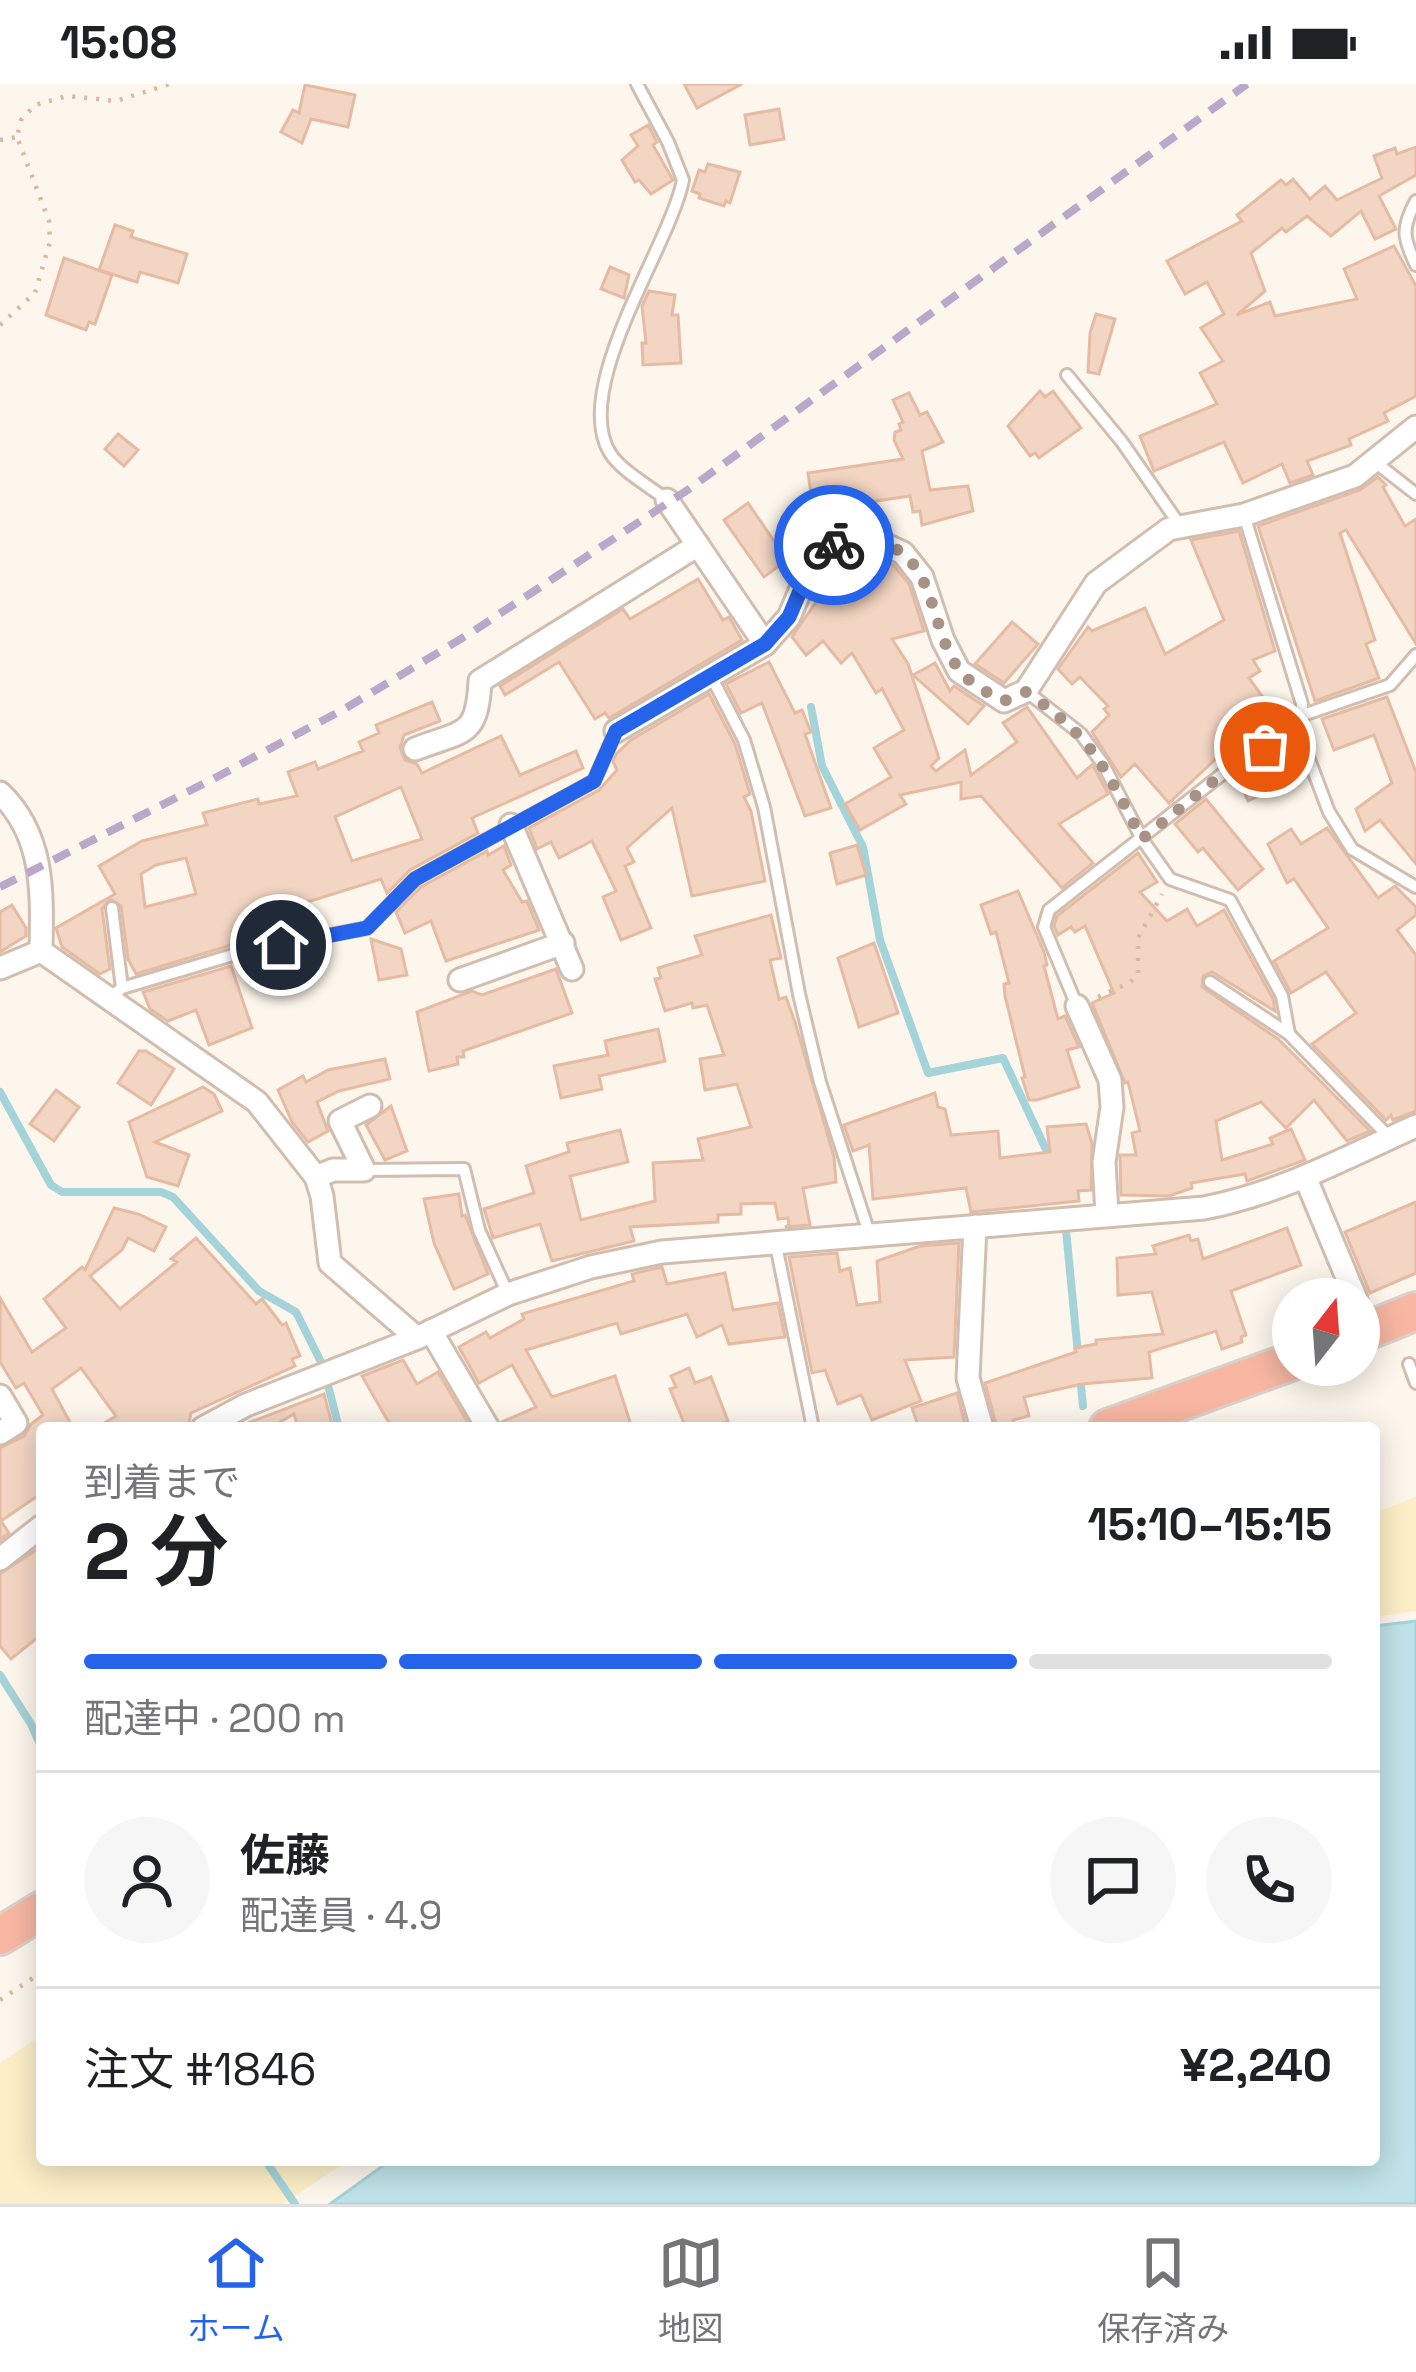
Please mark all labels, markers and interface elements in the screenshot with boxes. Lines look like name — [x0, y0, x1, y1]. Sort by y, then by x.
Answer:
text: 15:08 — [60, 14, 177, 71]
courier — [774, 485, 894, 605]
icon: bike — [801, 512, 867, 578]
pin — [1214, 696, 1316, 798]
icon: bag — [1232, 714, 1298, 780]
pin — [230, 894, 332, 996]
icon: home — [248, 912, 314, 978]
north arrow — [1272, 1278, 1380, 1386]
map controls — [1272, 1278, 1380, 1386]
text: 到着まで — [84, 1458, 240, 1507]
text: 15:10–15:15 — [1087, 1496, 1332, 1553]
text: 2 分 — [84, 1502, 228, 1602]
text: 配達中 · 200 m — [84, 1694, 345, 1743]
button: person — [84, 1817, 210, 1943]
button: chat — [1050, 1817, 1176, 1943]
button: phone — [1206, 1817, 1332, 1943]
text: 佐藤 — [240, 1827, 330, 1884]
text: 配達員 · 4.9 — [240, 1891, 442, 1940]
text: ¥2,240 — [1180, 2037, 1332, 2094]
text: 注文 #1846 — [84, 2041, 316, 2098]
tab: ホーム — [187, 2230, 285, 2350]
tab: 地図 — [658, 2230, 724, 2350]
tab: 保存済み — [1097, 2230, 1229, 2350]

